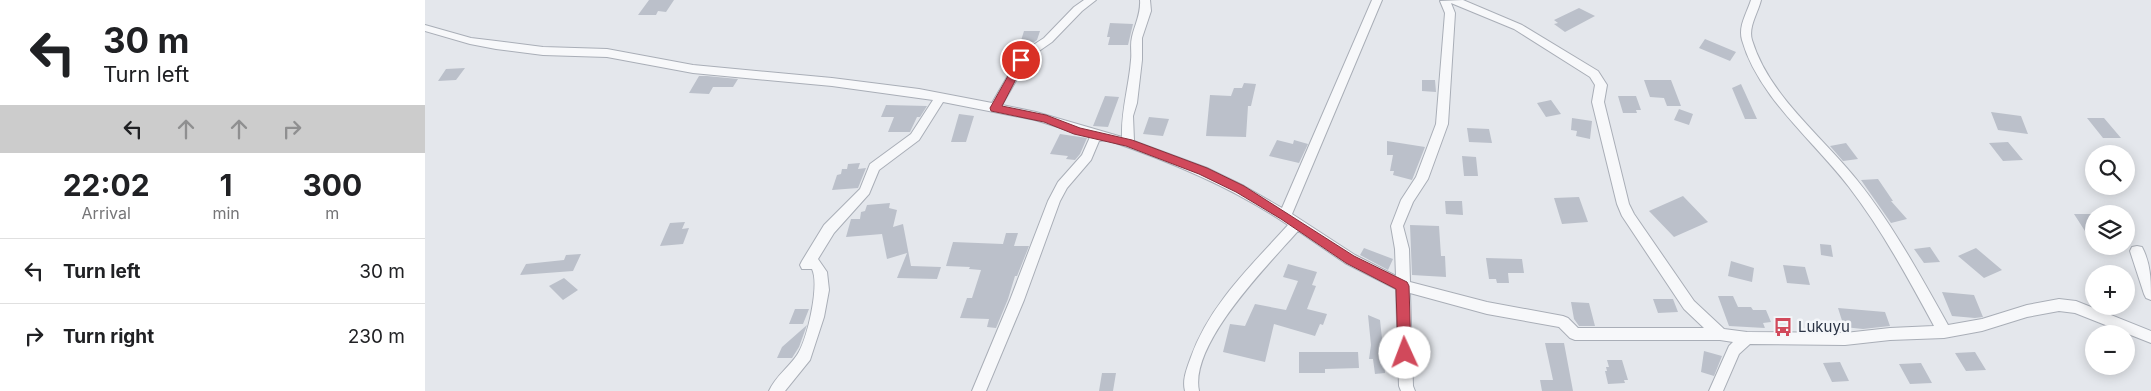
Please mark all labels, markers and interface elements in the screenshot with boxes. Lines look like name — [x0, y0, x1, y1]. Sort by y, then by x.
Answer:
text: 30 m — [103, 19, 189, 61]
icon: left — [20, 20, 85, 85]
pin — [1000, 39, 1042, 81]
icon: arrive — [1007, 46, 1035, 74]
text: Turn left — [103, 61, 189, 87]
icon: left — [119, 115, 147, 143]
icon: ahead — [172, 115, 200, 143]
icon: ahead — [225, 115, 253, 143]
icon: right — [278, 115, 306, 143]
map controls — [2085, 145, 2135, 375]
button: search — [2085, 145, 2135, 195]
text: 22:02 — [63, 167, 150, 203]
text: 1 — [220, 167, 233, 203]
text: 300 — [302, 167, 362, 203]
text: Arrival — [82, 203, 131, 223]
text: min — [212, 203, 240, 223]
text: m — [325, 203, 339, 223]
button: layers — [2085, 205, 2135, 255]
icon: left — [20, 257, 48, 285]
text: Turn left — [63, 260, 141, 283]
text: 30 m — [359, 260, 405, 283]
button: + — [2085, 265, 2135, 315]
bus stop icon: Lukuyu — [1772, 316, 1794, 338]
place label: Lukuyu — [1798, 317, 1850, 336]
icon: right — [20, 322, 48, 350]
text: Turn right — [63, 325, 154, 348]
text: 230 m — [348, 325, 405, 348]
button: − — [2085, 325, 2135, 375]
position arrow — [1378, 326, 1430, 378]

